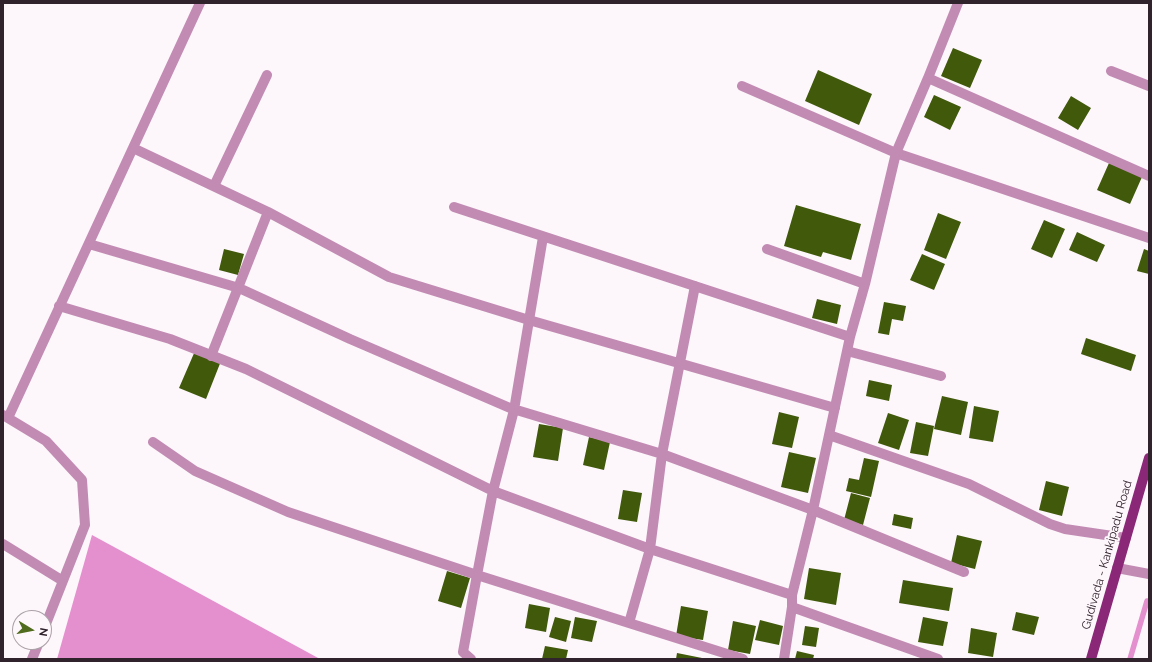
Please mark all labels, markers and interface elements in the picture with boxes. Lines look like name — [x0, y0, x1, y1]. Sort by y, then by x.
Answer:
street label: Gudivada - Kankipadu Road — [1079, 479, 1135, 631]
north arrow — [12, 610, 52, 650]
text: N — [36, 627, 50, 637]

